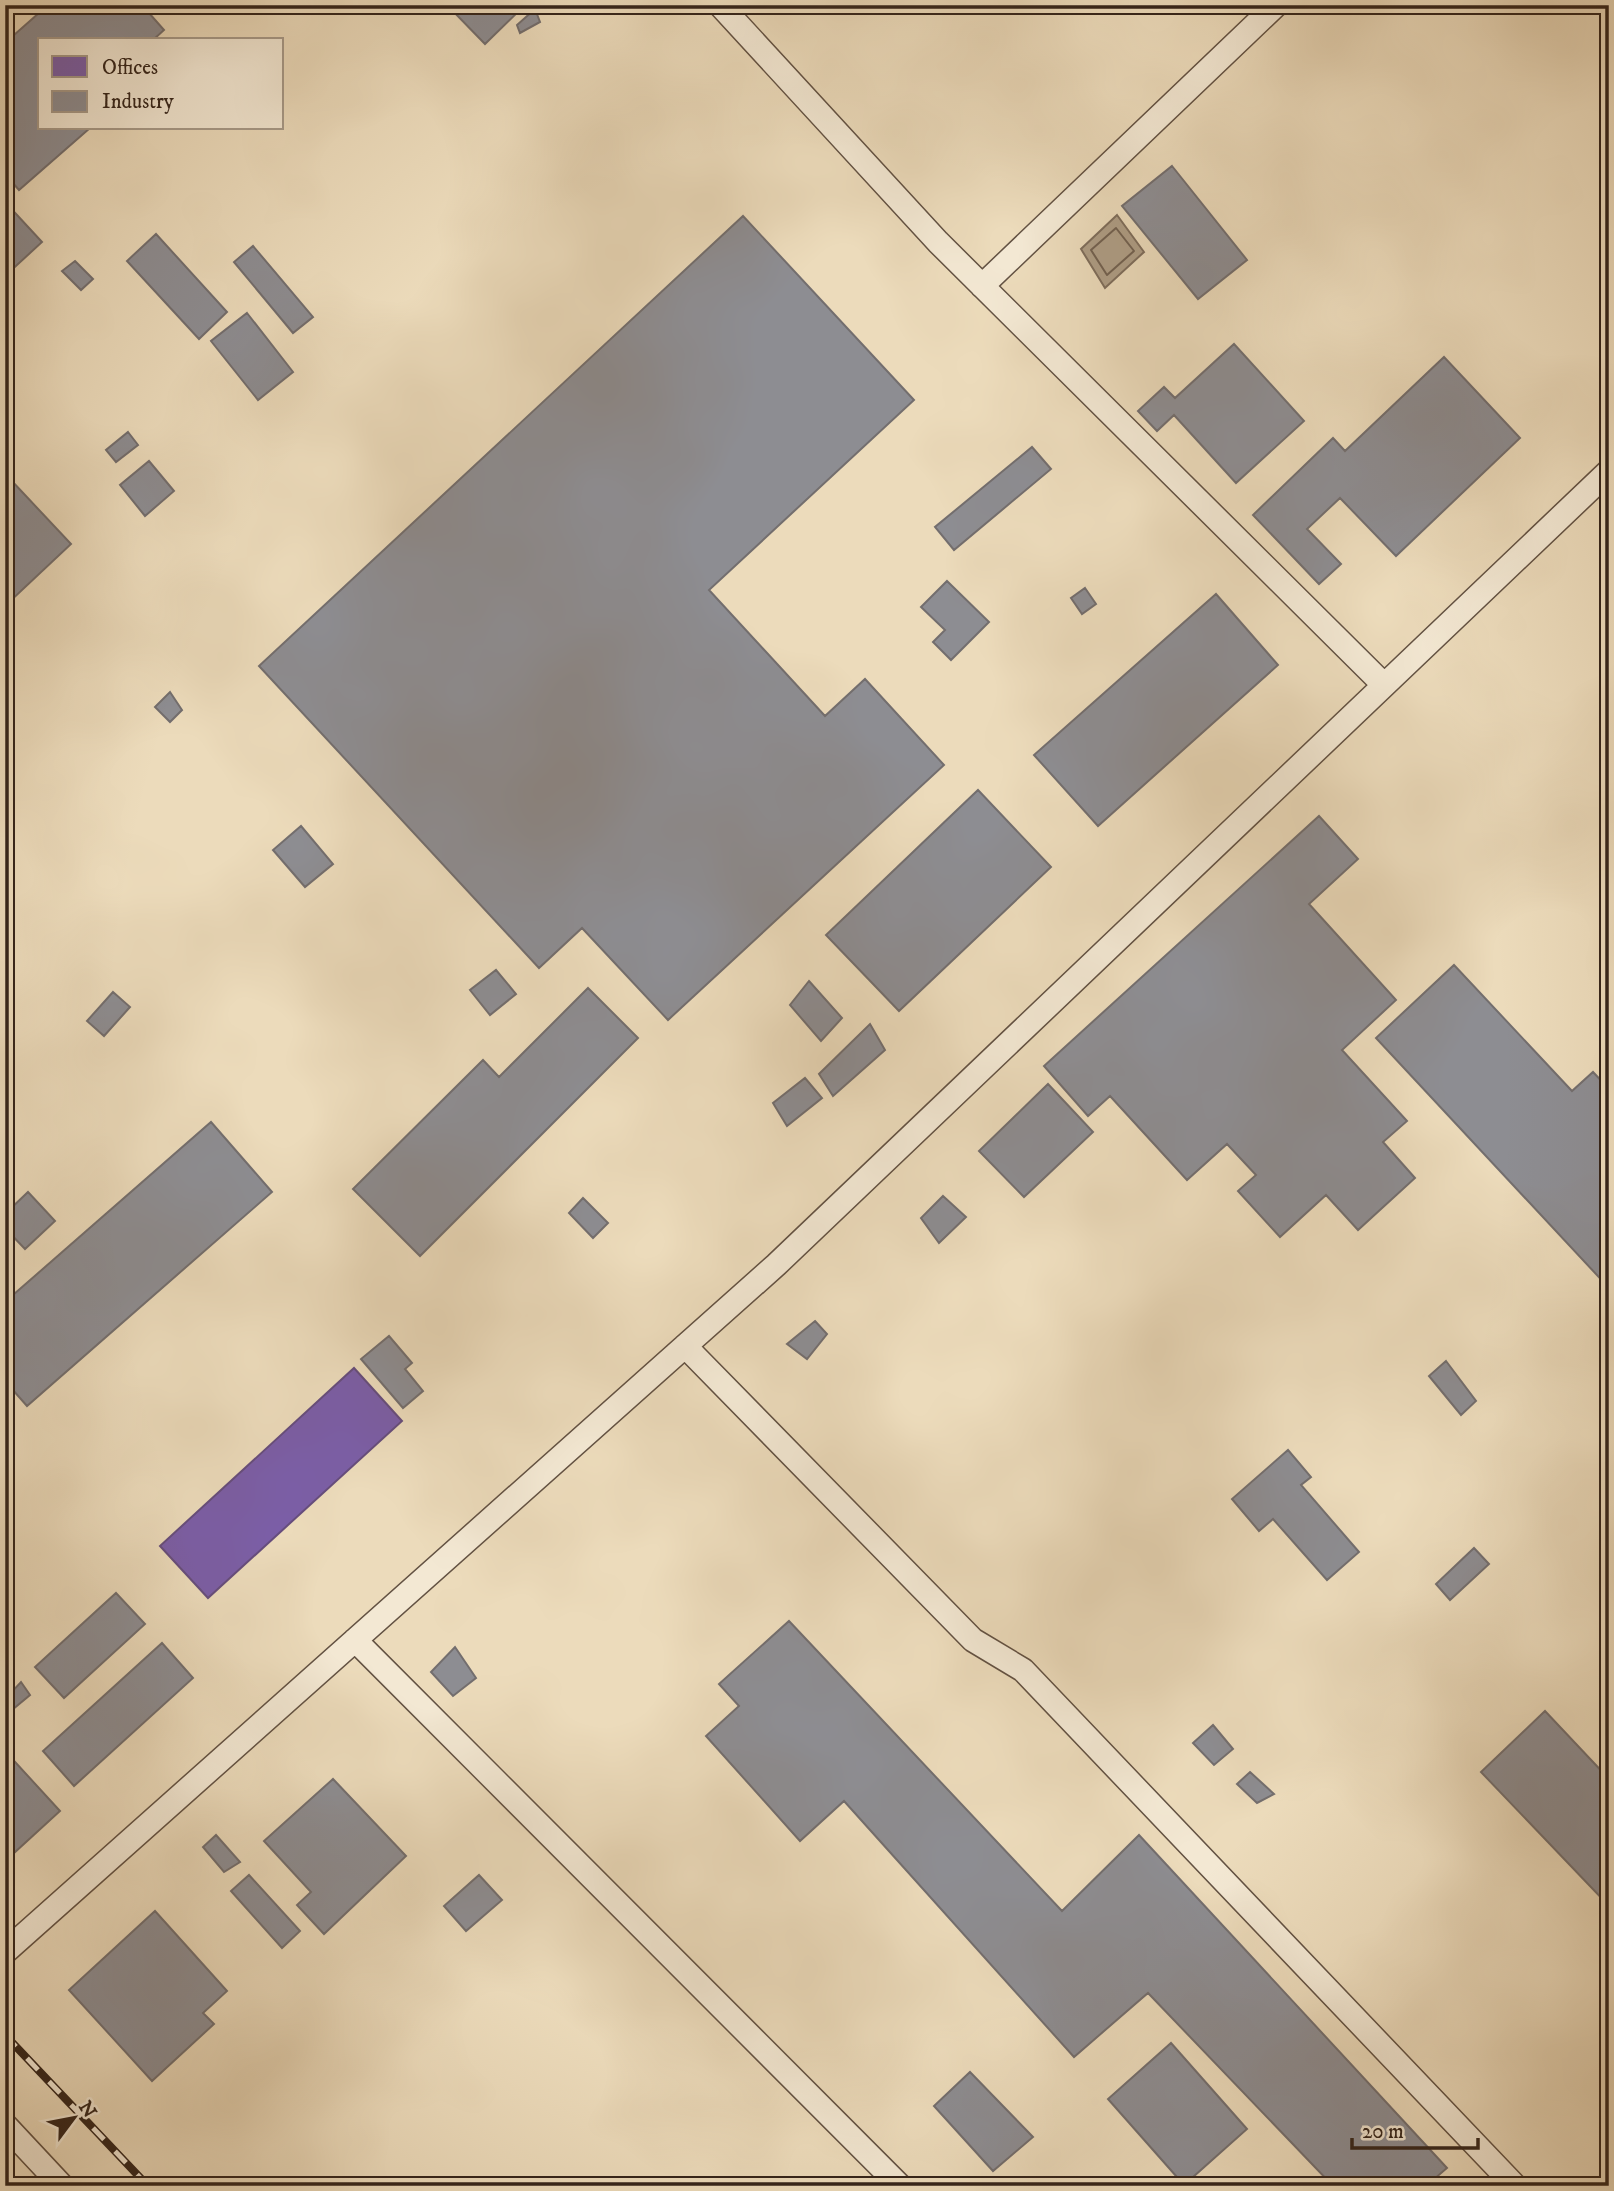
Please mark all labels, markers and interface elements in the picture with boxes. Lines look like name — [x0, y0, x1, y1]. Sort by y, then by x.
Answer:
legend — [38, 38, 284, 130]
text: Offices — [102, 55, 158, 81]
text: Industry — [102, 89, 175, 115]
north arrow — [38, 2082, 108, 2152]
text: N — [73, 2097, 101, 2123]
scale bar — [1352, 2107, 1478, 2151]
text: 20 m — [1362, 2119, 1404, 2145]

